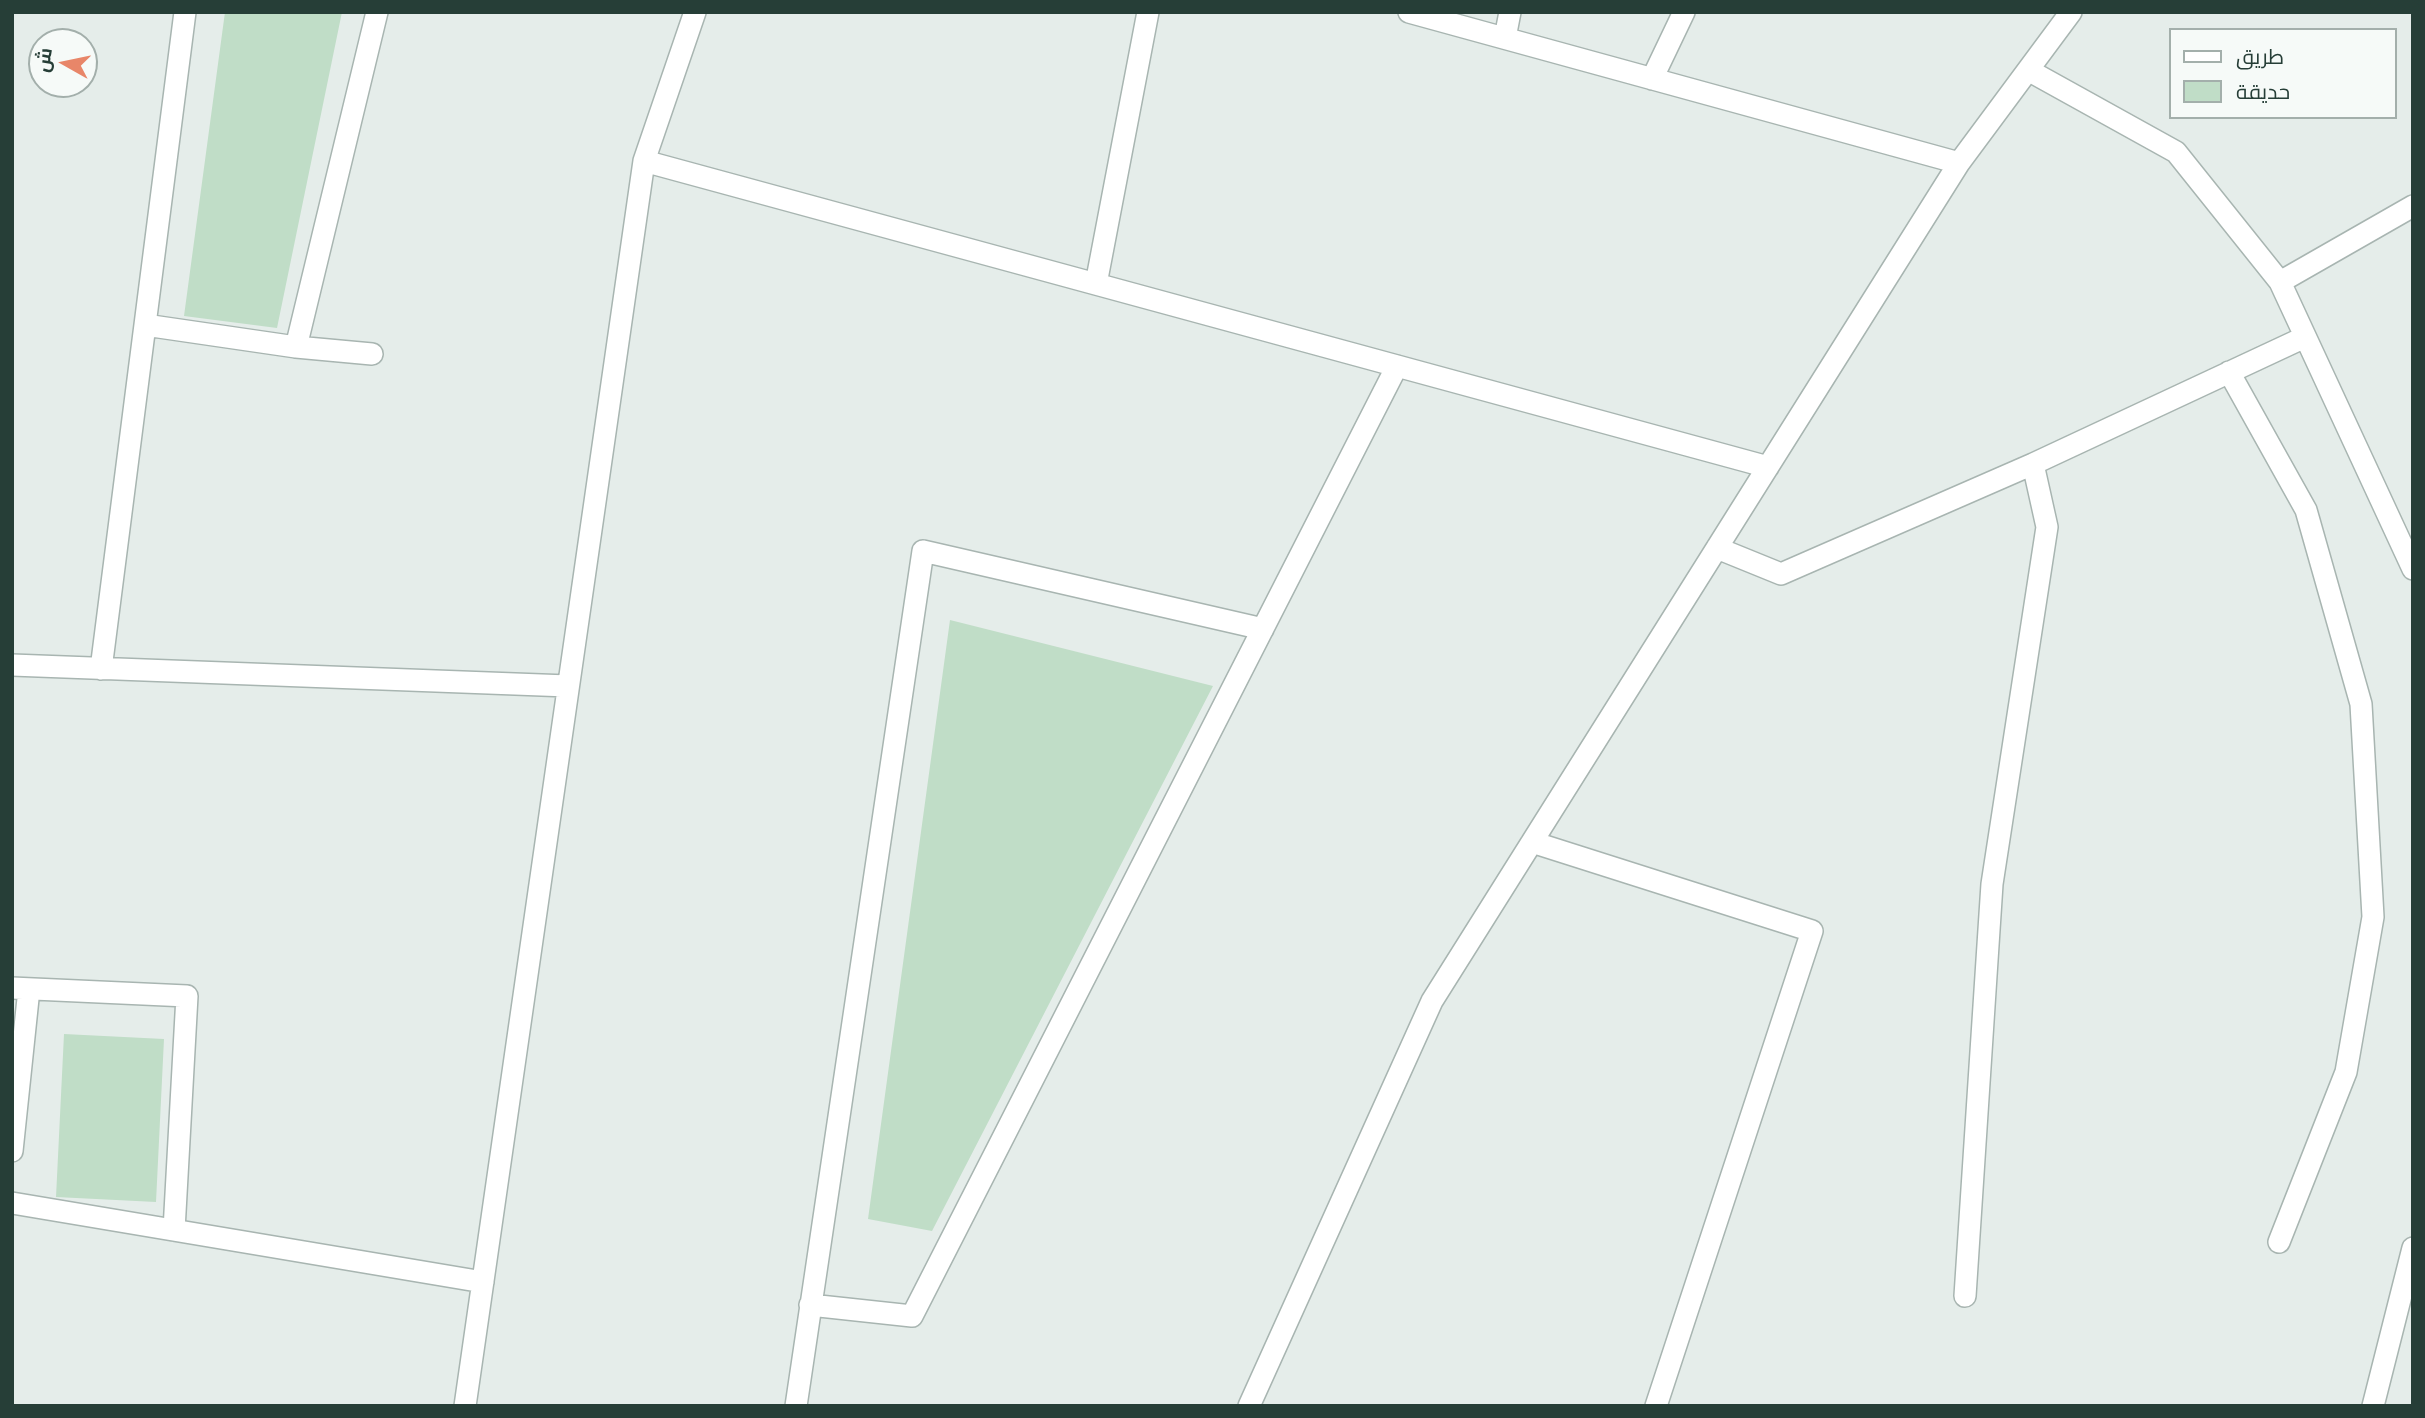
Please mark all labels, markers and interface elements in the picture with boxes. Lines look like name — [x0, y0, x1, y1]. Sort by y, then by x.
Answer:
north arrow — [28, 28, 98, 98]
legend — [2170, 28, 2397, 119]
text: طريق — [2236, 44, 2284, 69]
text: ش — [30, 46, 57, 74]
text: حديقة — [2236, 79, 2290, 104]

